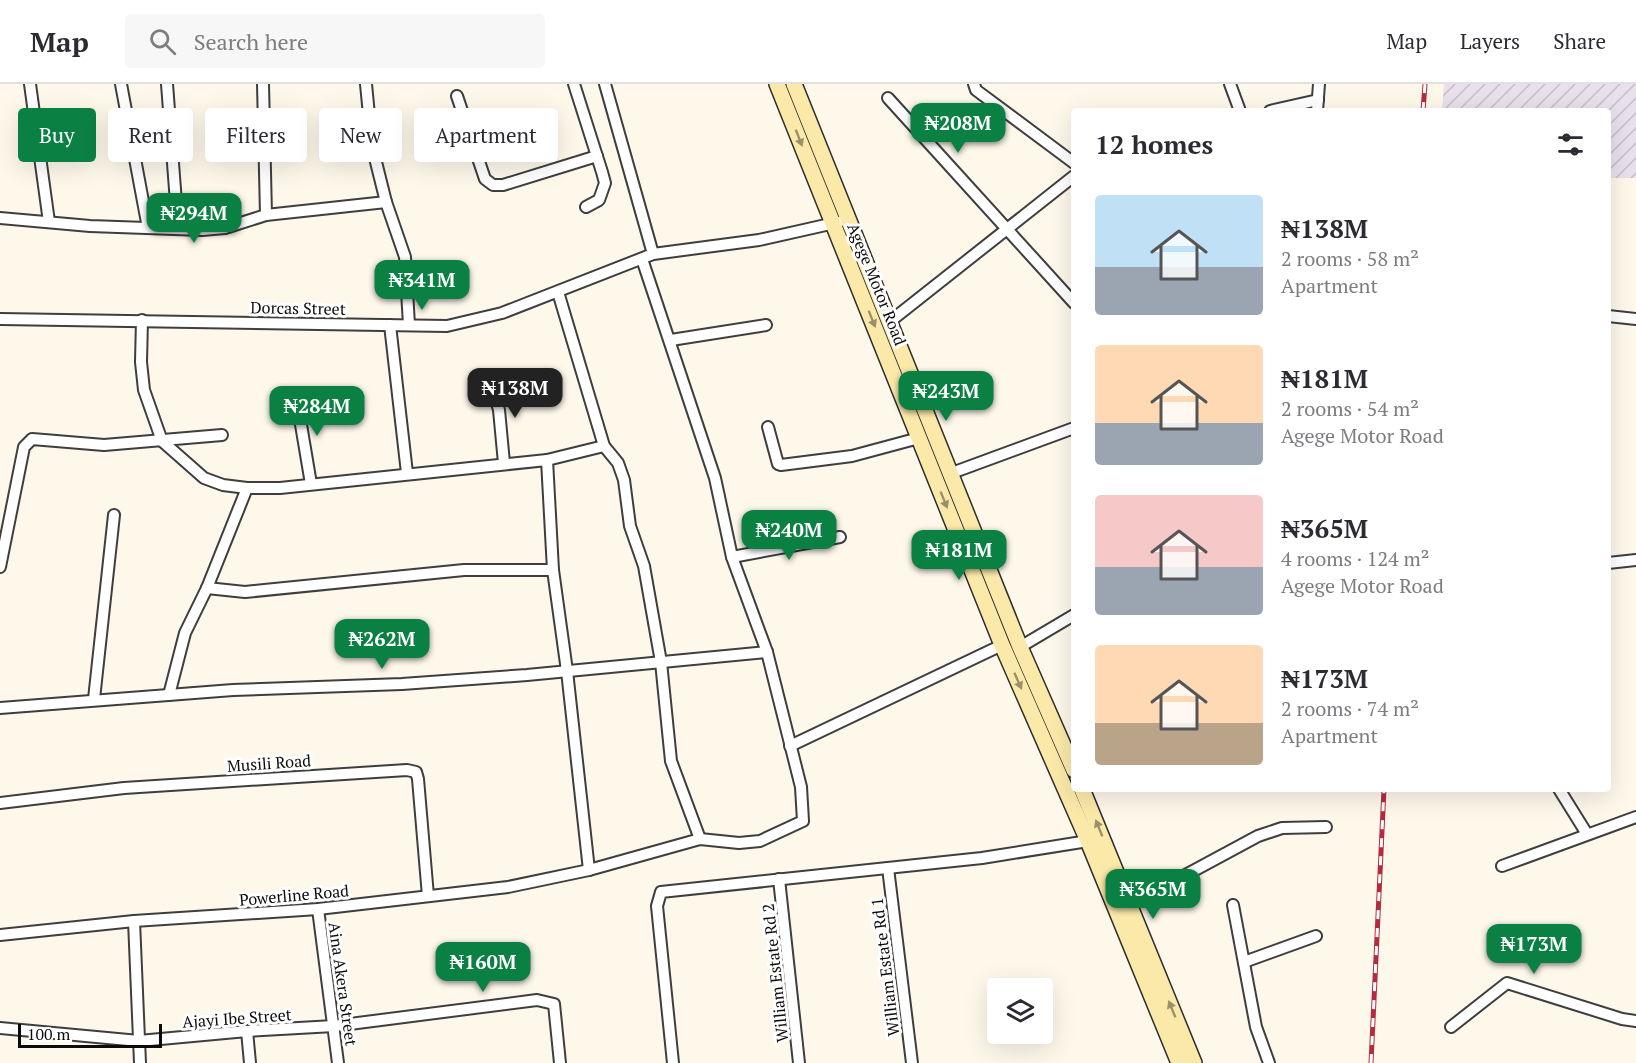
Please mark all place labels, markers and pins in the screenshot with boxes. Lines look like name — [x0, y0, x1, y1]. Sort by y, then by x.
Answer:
pin: ₦208M — [916, 103, 1000, 154]
pin: ₦294M — [152, 193, 236, 244]
pin: ₦341M — [380, 260, 464, 311]
pin: ₦138M — [473, 368, 557, 419]
pin: ₦243M — [904, 371, 988, 422]
pin: ₦284M — [275, 386, 359, 437]
pin: ₦240M — [747, 510, 831, 561]
pin: ₦181M — [917, 530, 1001, 581]
pin: ₦262M — [340, 619, 424, 670]
pin: ₦365M — [1111, 869, 1195, 920]
pin: ₦173M — [1492, 924, 1576, 975]
pin: ₦160M — [441, 942, 525, 993]

